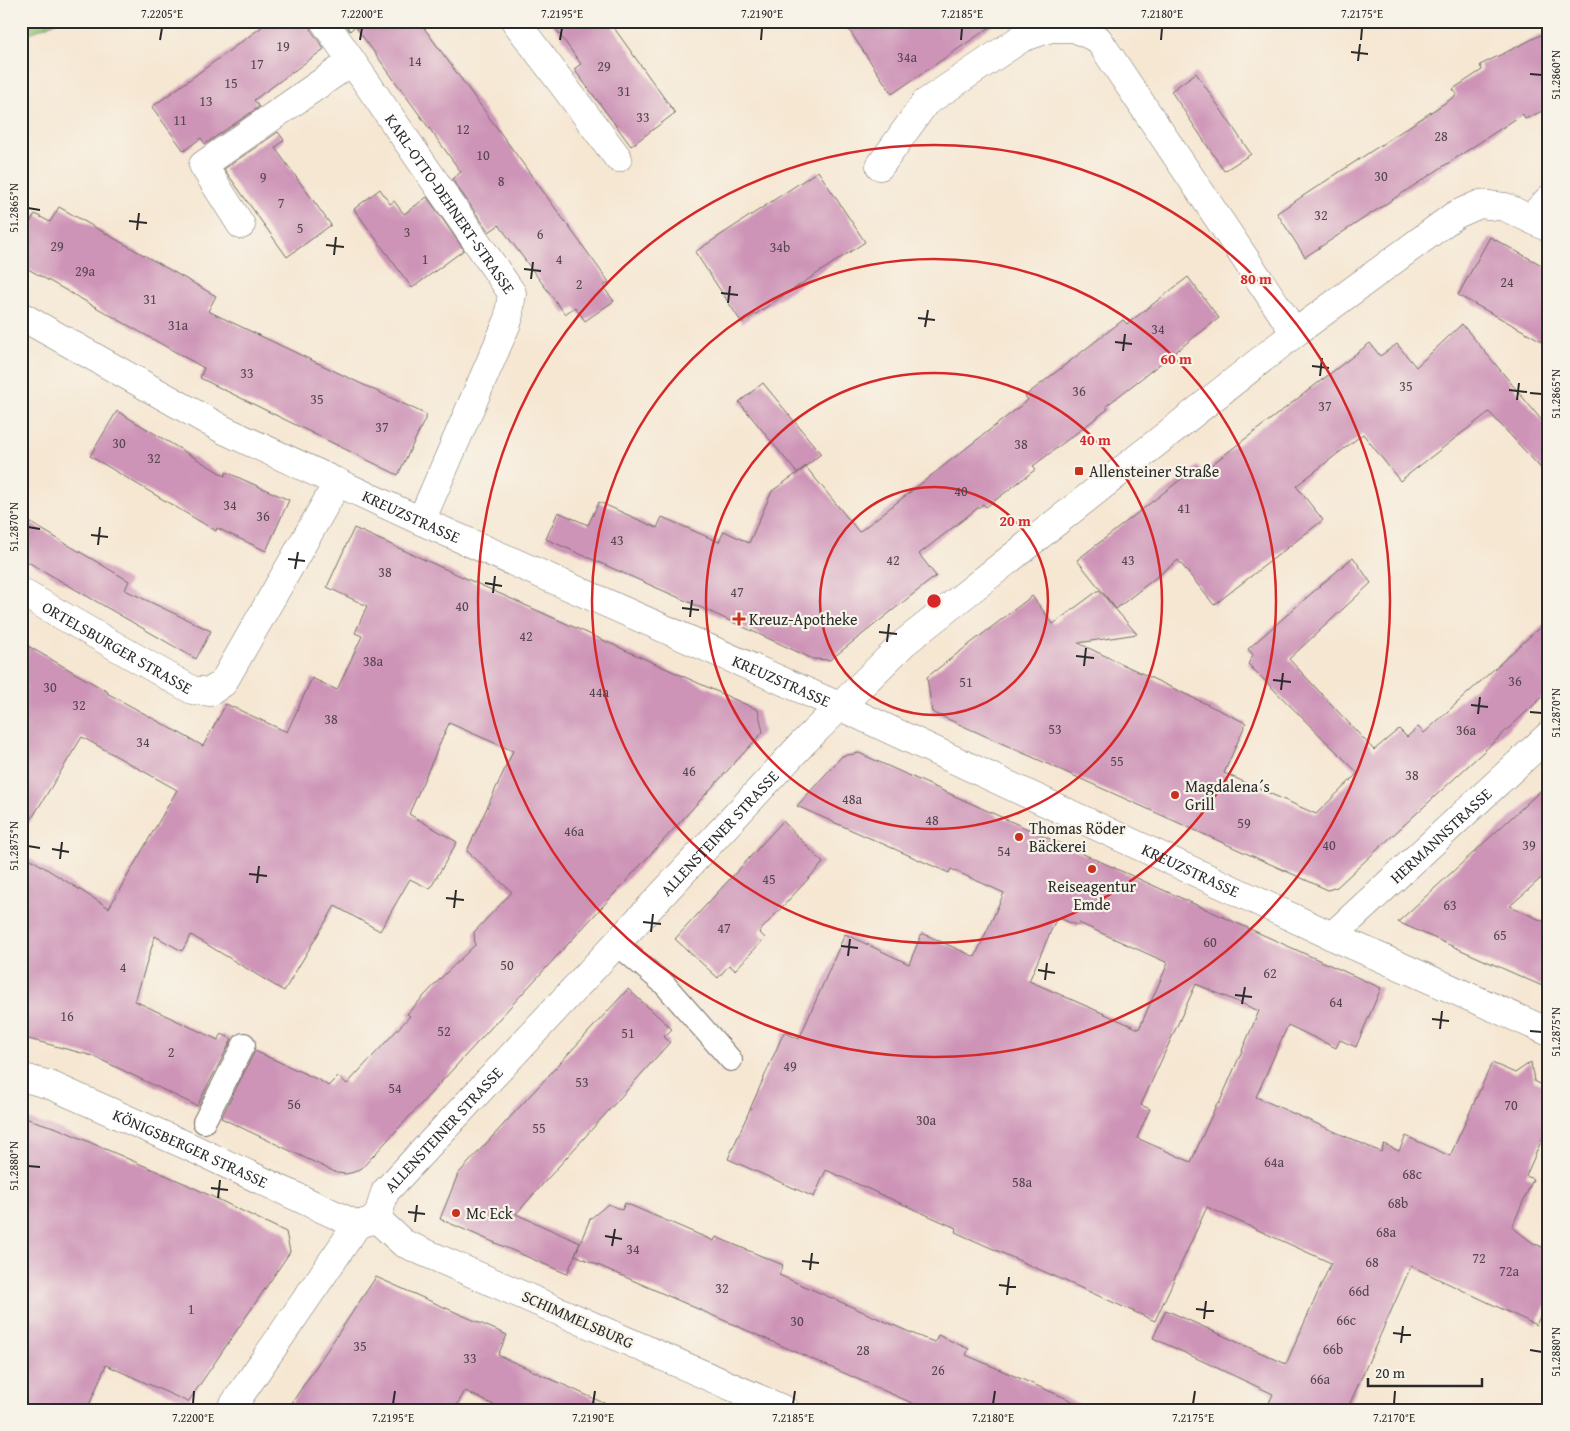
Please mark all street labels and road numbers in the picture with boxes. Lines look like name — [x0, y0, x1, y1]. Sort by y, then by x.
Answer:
street label: KARL-OTTO-DEHNERT-STRASSE — [379, 109, 521, 299]
street label: KREUZSTRASSE — [358, 484, 464, 549]
street label: ORTELSBURGER STRASSE — [38, 595, 197, 700]
street label: KREUZSTRASSE — [728, 648, 834, 713]
street label: ALLENSTEINER STRASSE — [654, 765, 784, 901]
street label: HERMANNSTRASSE — [1384, 782, 1497, 889]
street label: KREUZSTRASSE — [1138, 837, 1243, 903]
street label: ALLENSTEINER STRASSE — [379, 1061, 508, 1198]
street label: KÖNIGSBERGER STRASSE — [109, 1102, 272, 1194]
street label: SCHIMMELSBURG — [518, 1284, 638, 1355]

